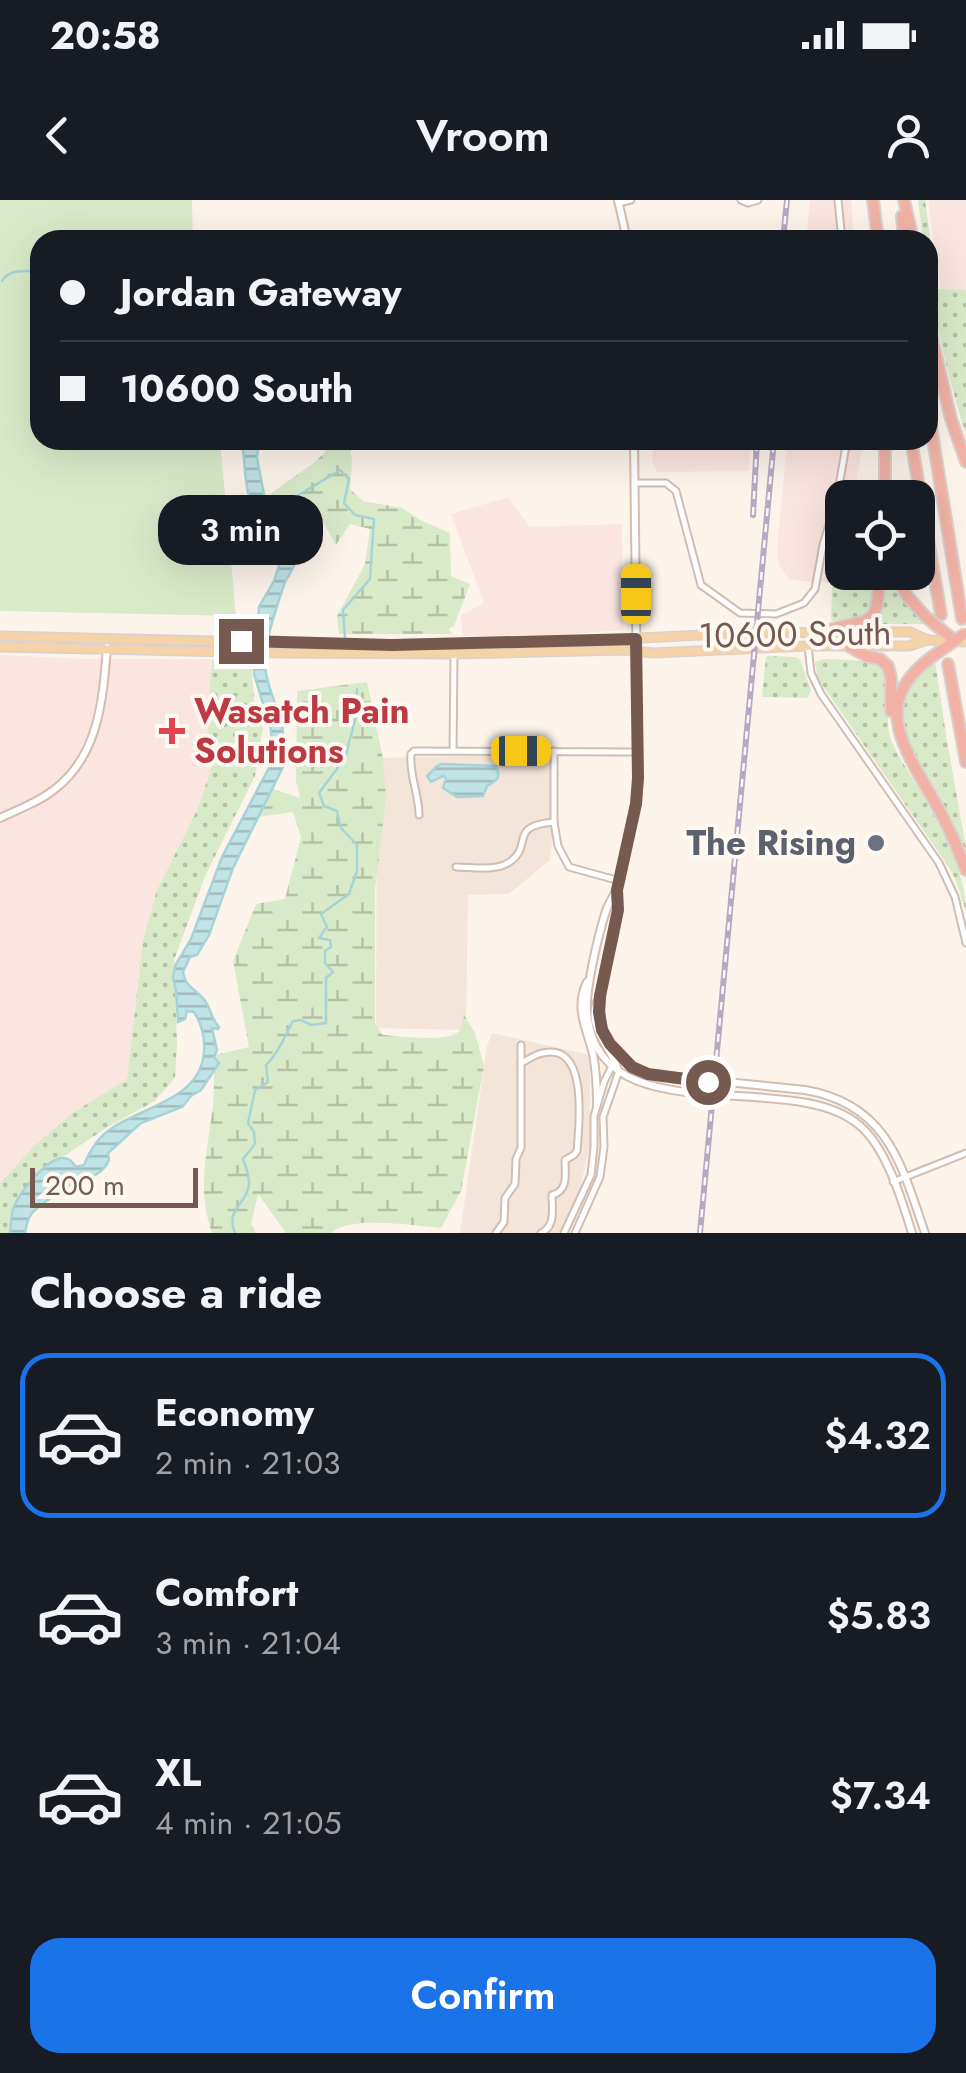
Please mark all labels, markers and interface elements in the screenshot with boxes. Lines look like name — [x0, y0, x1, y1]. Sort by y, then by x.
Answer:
text: 20:58 — [50, 8, 161, 63]
text: Vroom — [416, 103, 550, 168]
icon: back — [30, 108, 85, 163]
icon: person — [881, 108, 936, 163]
text: Jordan Gateway — [120, 265, 401, 320]
text: 10600 South — [120, 361, 353, 416]
map controls — [825, 480, 935, 590]
button: locate — [825, 480, 935, 590]
callout: 3 min — [158, 496, 324, 566]
text: 3 min — [200, 507, 281, 553]
car — [621, 564, 651, 624]
street label: 10600 South — [698, 607, 892, 661]
route end — [219, 619, 264, 664]
place label: Wasatch Pain Solutions — [194, 686, 410, 776]
marker: Wasatch Pain Solutions — [159, 718, 185, 744]
car — [491, 736, 551, 766]
place label: The Rising — [686, 818, 856, 868]
marker: The Rising — [865, 832, 887, 854]
route start — [686, 1060, 731, 1105]
scale bar — [30, 1163, 198, 1208]
text: 200 m — [45, 1165, 125, 1206]
text: Choose a ride — [30, 1260, 322, 1325]
text: Economy — [155, 1385, 314, 1440]
icon: car — [35, 1391, 125, 1481]
text: $4.32 — [824, 1408, 931, 1463]
text: 2 min · 21:03 — [155, 1440, 341, 1486]
text: Comfort — [155, 1565, 298, 1620]
icon: car — [35, 1571, 125, 1661]
text: $5.83 — [827, 1588, 931, 1643]
text: 3 min · 21:04 — [155, 1620, 341, 1666]
text: XL — [155, 1745, 201, 1800]
icon: car — [35, 1751, 125, 1841]
text: $7.34 — [830, 1768, 931, 1823]
text: 4 min · 21:05 — [155, 1800, 342, 1846]
button: Confirm — [30, 1938, 936, 2053]

